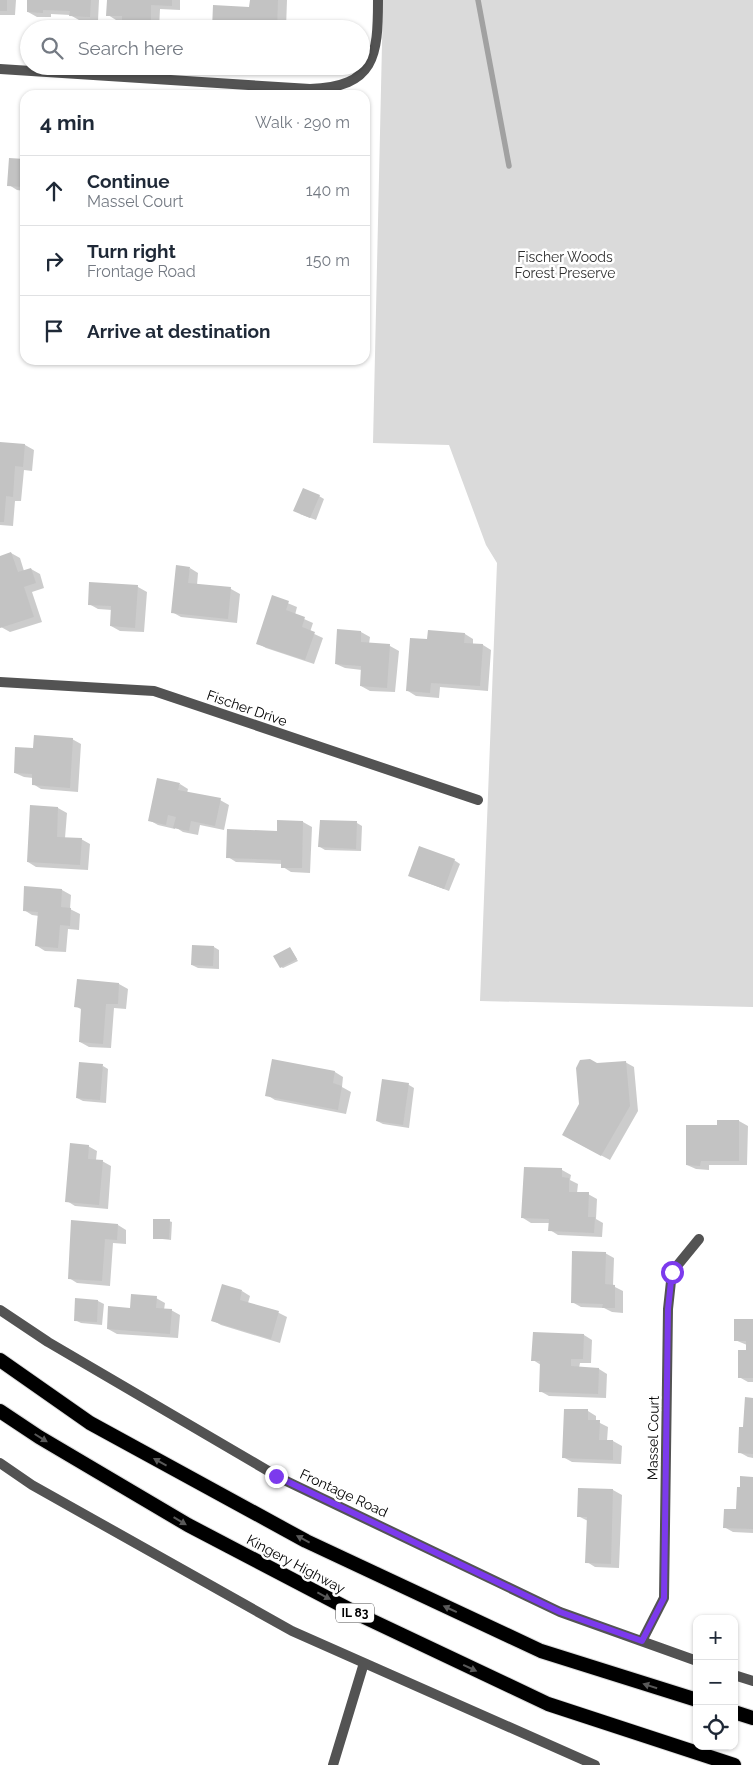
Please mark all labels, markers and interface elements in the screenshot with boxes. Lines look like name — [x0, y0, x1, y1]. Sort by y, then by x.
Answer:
search box — [20, 20, 370, 75]
icon: search — [38, 34, 66, 62]
text: Search here — [78, 37, 184, 59]
text: 4 min — [40, 110, 95, 135]
text: Walk · 290 m — [255, 113, 350, 132]
text: Continue — [87, 170, 170, 192]
icon: ahead — [40, 177, 68, 205]
text: 140 m — [306, 181, 350, 200]
text: Massel Court — [87, 192, 183, 211]
text: Turn right — [87, 240, 176, 262]
icon: right — [40, 247, 68, 275]
park label: Fischer Woods Forest Preserve — [515, 249, 615, 281]
text: 150 m — [306, 251, 350, 270]
text: Frontage Road — [87, 262, 196, 281]
icon: arrive — [40, 317, 68, 345]
text: Arrive at destination — [87, 320, 271, 342]
street label: Fischer Drive — [205, 687, 289, 729]
route start — [661, 1261, 684, 1284]
street label: Massel Court — [644, 1395, 662, 1480]
one-way arrow — [34, 1434, 47, 1443]
one-way arrow — [154, 1457, 167, 1466]
route end — [265, 1465, 288, 1488]
street label: Frontage Road — [297, 1466, 391, 1520]
one-way arrow — [174, 1516, 187, 1525]
street label: Kingery Highway — [244, 1531, 348, 1597]
one-way arrow — [296, 1535, 310, 1544]
one-way arrow — [317, 1592, 331, 1601]
road number: IL 83 — [336, 1604, 374, 1622]
one-way arrow — [443, 1604, 457, 1612]
map controls — [693, 1615, 738, 1750]
button: + — [693, 1615, 738, 1660]
button: − — [693, 1660, 738, 1705]
one-way arrow — [463, 1664, 477, 1672]
one-way arrow — [643, 1681, 658, 1689]
button: locate — [693, 1705, 738, 1750]

